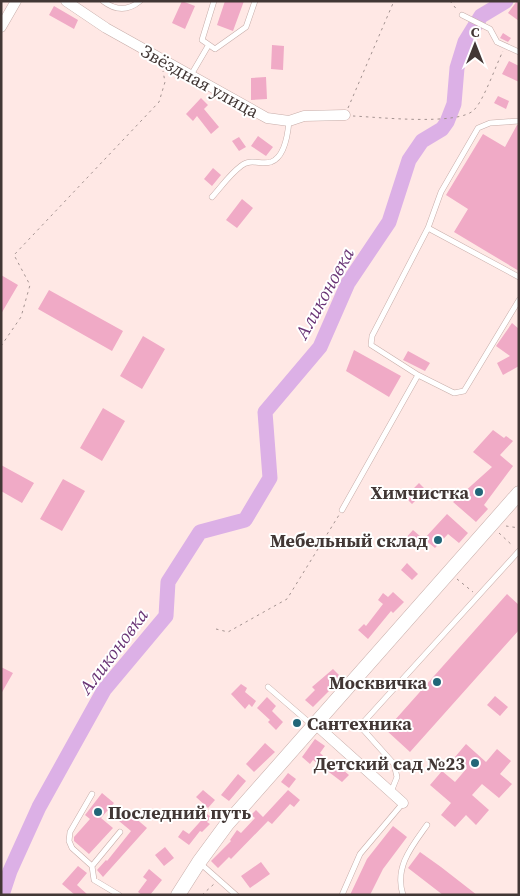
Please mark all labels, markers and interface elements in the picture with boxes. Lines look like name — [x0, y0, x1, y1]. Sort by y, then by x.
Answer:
north arrow — [450, 20, 500, 70]
text: С — [471, 22, 480, 42]
street label: Звёздная улица — [137, 38, 264, 124]
water label: Аликоновка — [288, 243, 360, 344]
place label: Химчистка — [371, 480, 469, 505]
marker: Химчистка — [473, 486, 485, 498]
place label: Мебельный склад — [270, 528, 428, 553]
marker: Мебельный склад — [432, 534, 444, 546]
water label: Аликоновка — [72, 603, 154, 700]
place label: Москвичка — [329, 670, 427, 695]
marker: Москвичка — [431, 676, 443, 688]
place label: Сантехника — [307, 711, 412, 736]
marker: Сантехника — [291, 717, 303, 729]
place label: Детский сад №23 — [314, 751, 465, 776]
marker: Детский сад №23 — [469, 757, 481, 769]
place label: Последний путь — [108, 800, 251, 825]
marker: Последний путь — [92, 806, 104, 818]

